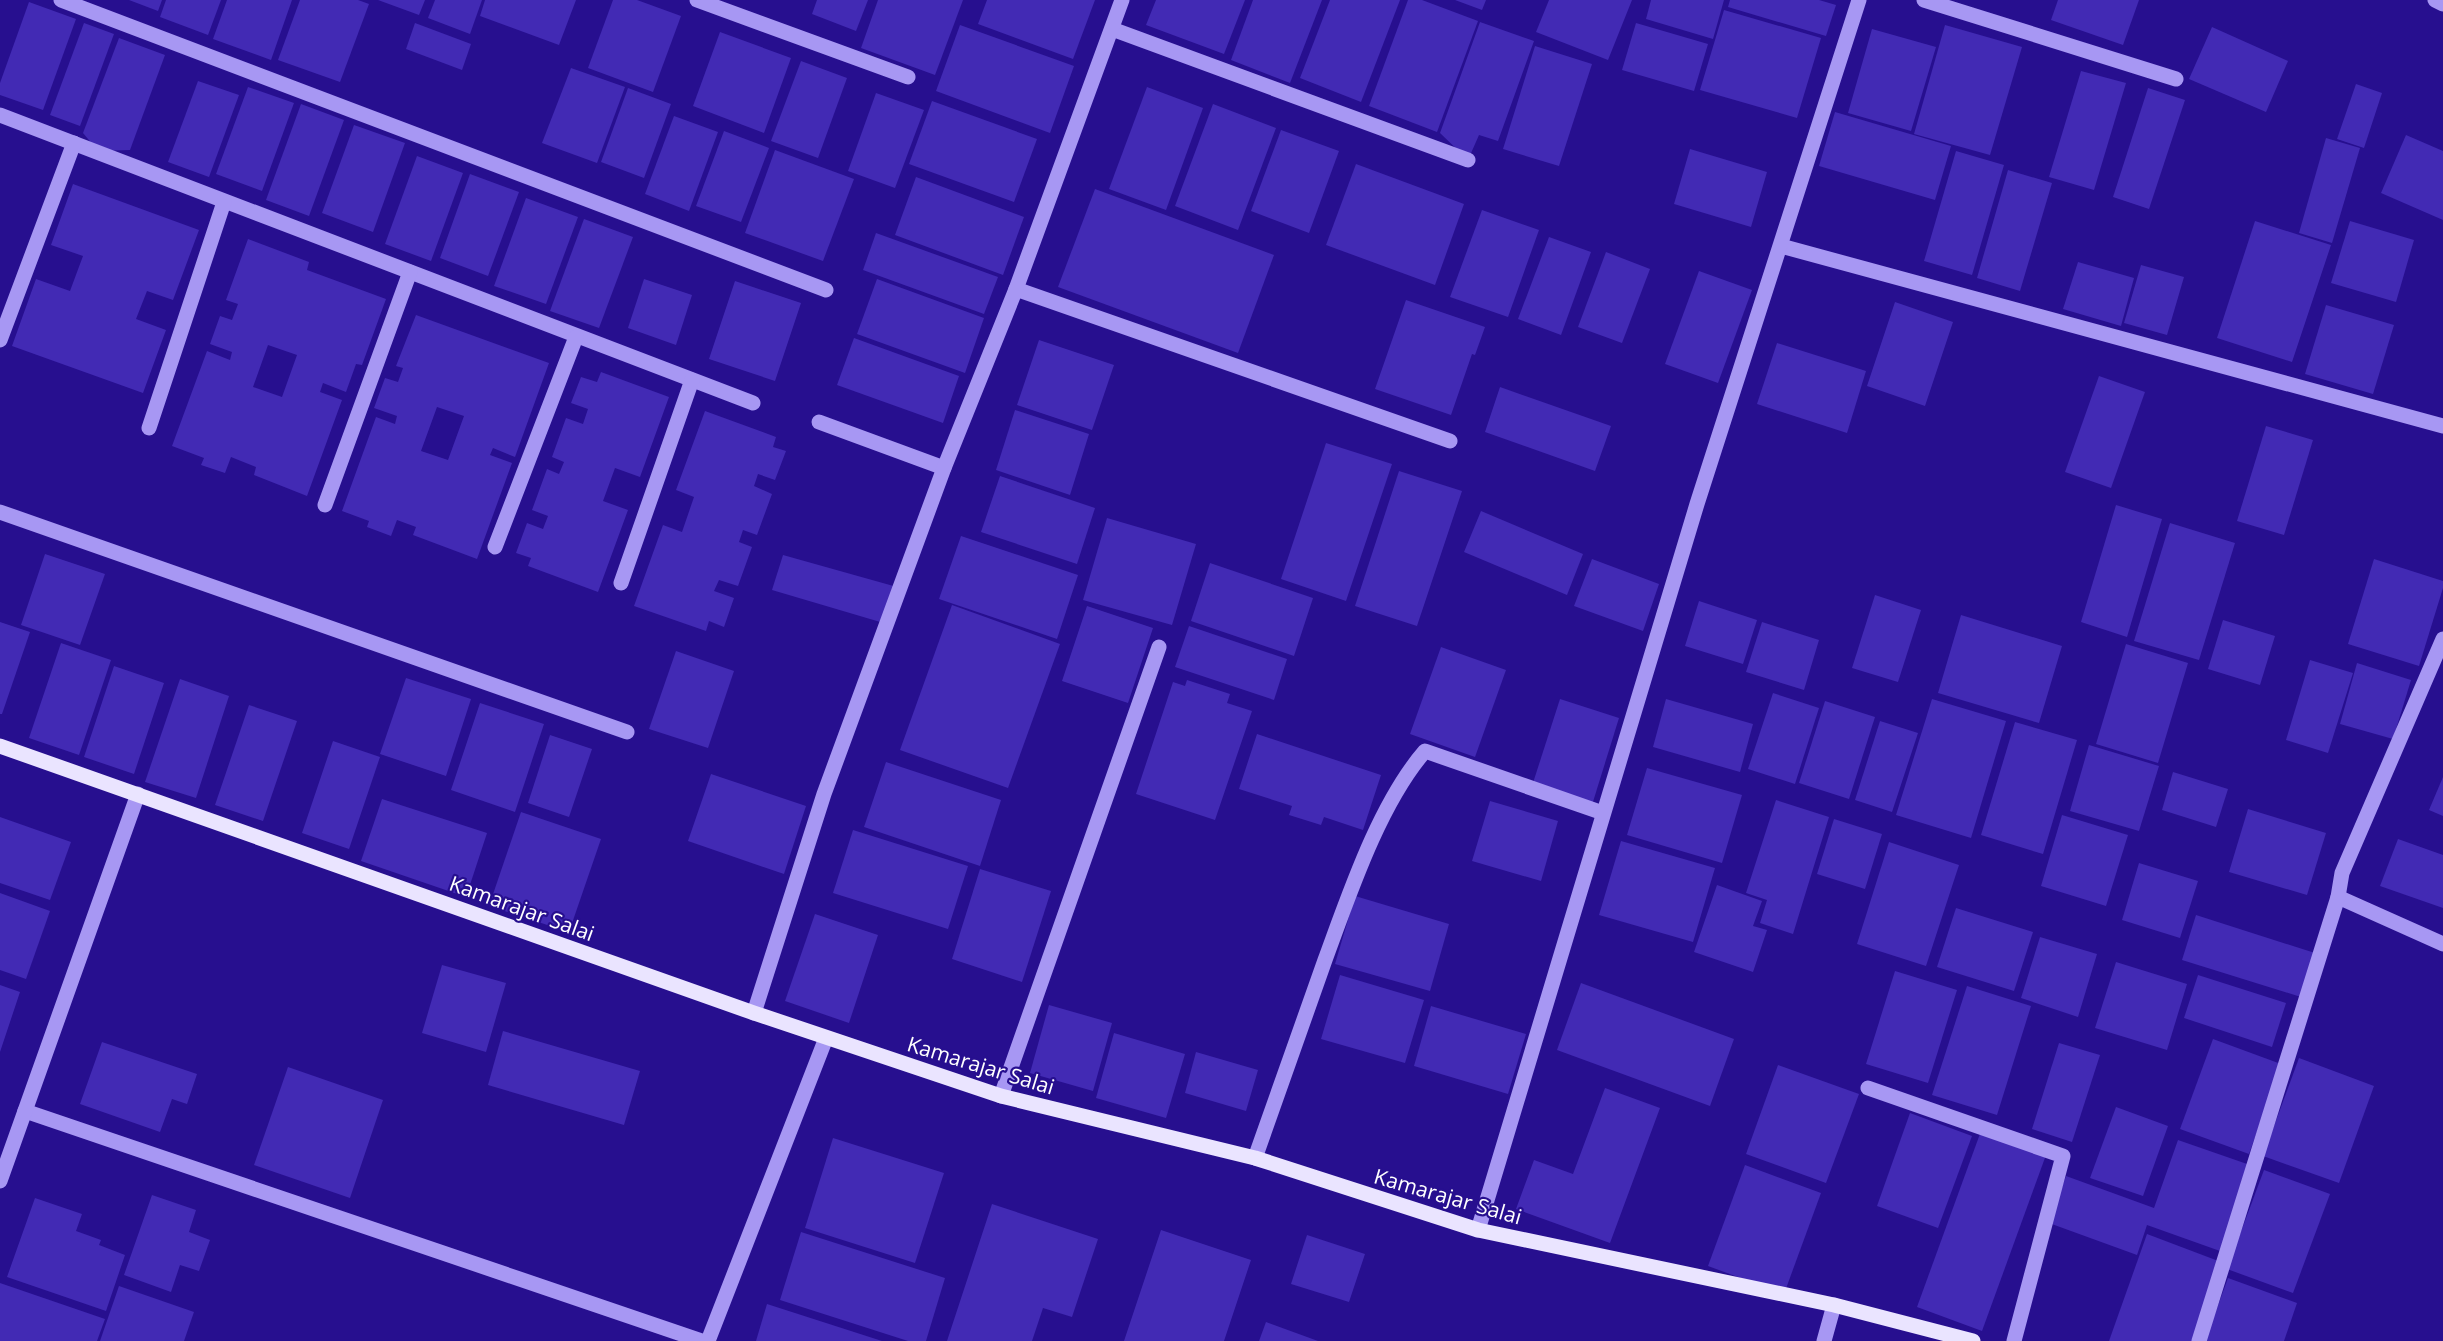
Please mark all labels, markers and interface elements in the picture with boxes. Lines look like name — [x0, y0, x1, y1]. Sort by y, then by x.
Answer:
street label: Kamarajar Salai — [446, 869, 598, 947]
street label: Kamarajar Salai — [904, 1029, 1058, 1101]
street label: Kamarajar Salai — [1371, 1162, 1525, 1230]

